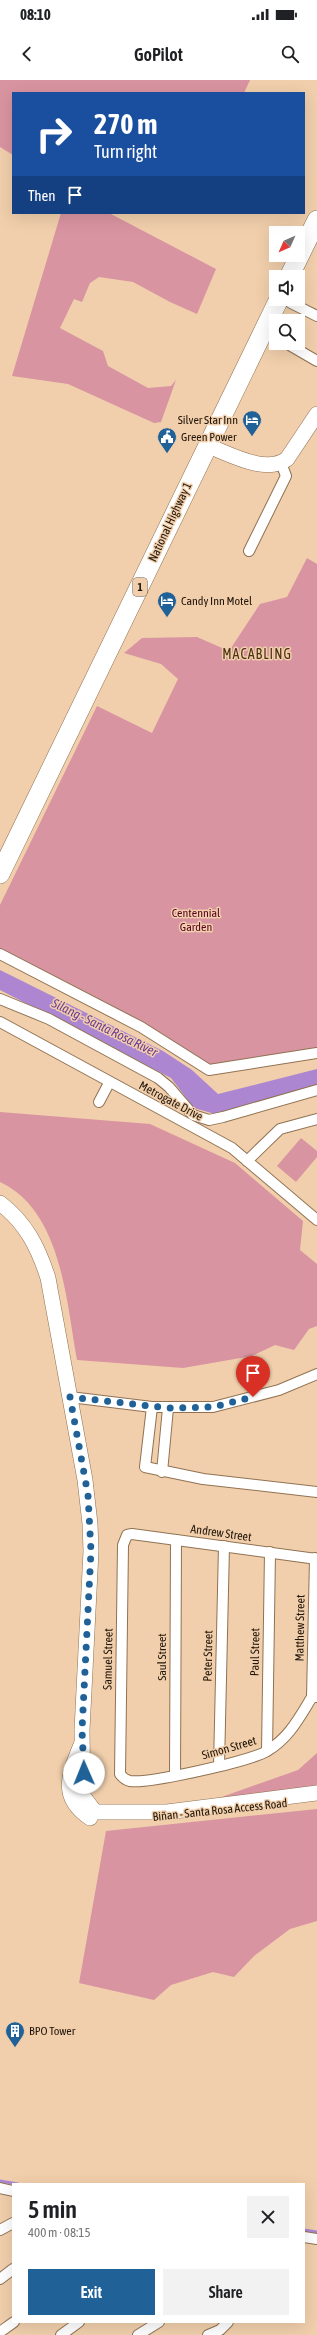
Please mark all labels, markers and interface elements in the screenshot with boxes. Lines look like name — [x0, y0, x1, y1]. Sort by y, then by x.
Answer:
text: 08:10 — [20, 6, 51, 23]
icon: back — [16, 43, 38, 65]
icon: search — [279, 43, 301, 65]
text: GoPilot — [134, 44, 183, 65]
icon: right — [28, 108, 80, 160]
text: 270 m — [94, 108, 157, 140]
text: Turn right — [94, 141, 157, 162]
icon: arrive — [64, 184, 86, 206]
text: Then — [28, 187, 56, 204]
north arrow — [269, 226, 305, 262]
map controls — [269, 226, 305, 350]
button: sound — [269, 270, 305, 306]
button: search — [269, 314, 305, 350]
hotel icon: Silver Star Inn — [241, 409, 263, 437]
place label: Silver Star Inn — [178, 413, 238, 427]
public building icon: Green Power — [156, 426, 178, 454]
place label: Green Power — [181, 430, 237, 444]
street label: National Highway 1 — [145, 480, 195, 564]
road number: 1 — [133, 578, 147, 596]
hotel icon: Candy Inn Motel — [156, 590, 178, 618]
place label: Candy Inn Motel — [181, 594, 253, 608]
district label: MACABLING — [222, 646, 292, 662]
park label: Centennial Garden — [172, 906, 221, 934]
water label: Silang - Santa Rosa River — [49, 995, 161, 1060]
street label: Metrogate Drive — [137, 1078, 205, 1124]
pin — [236, 1356, 270, 1397]
icon: arrive — [242, 1362, 264, 1384]
street label: Andrew Street — [190, 1522, 253, 1544]
street label: Matthew Street — [292, 1594, 308, 1662]
street label: Paul Street — [248, 1627, 262, 1676]
street label: Samuel Street — [100, 1628, 116, 1690]
street label: Peter Street — [201, 1630, 215, 1682]
street label: Saul Street — [155, 1633, 169, 1681]
street label: Simon Street — [200, 1733, 258, 1762]
position arrow — [63, 1752, 105, 1794]
street label: Biñan - Santa Rosa Access Road — [152, 1796, 288, 1824]
building icon: BPO Tower — [4, 2020, 26, 2048]
place label: BPO Tower — [29, 2024, 76, 2038]
text: 5 min — [28, 2196, 77, 2223]
button: close — [247, 2196, 289, 2238]
text: 400 m · 08:15 — [28, 2225, 91, 2240]
button: Exit — [28, 2269, 155, 2315]
button: Share — [163, 2269, 289, 2315]

